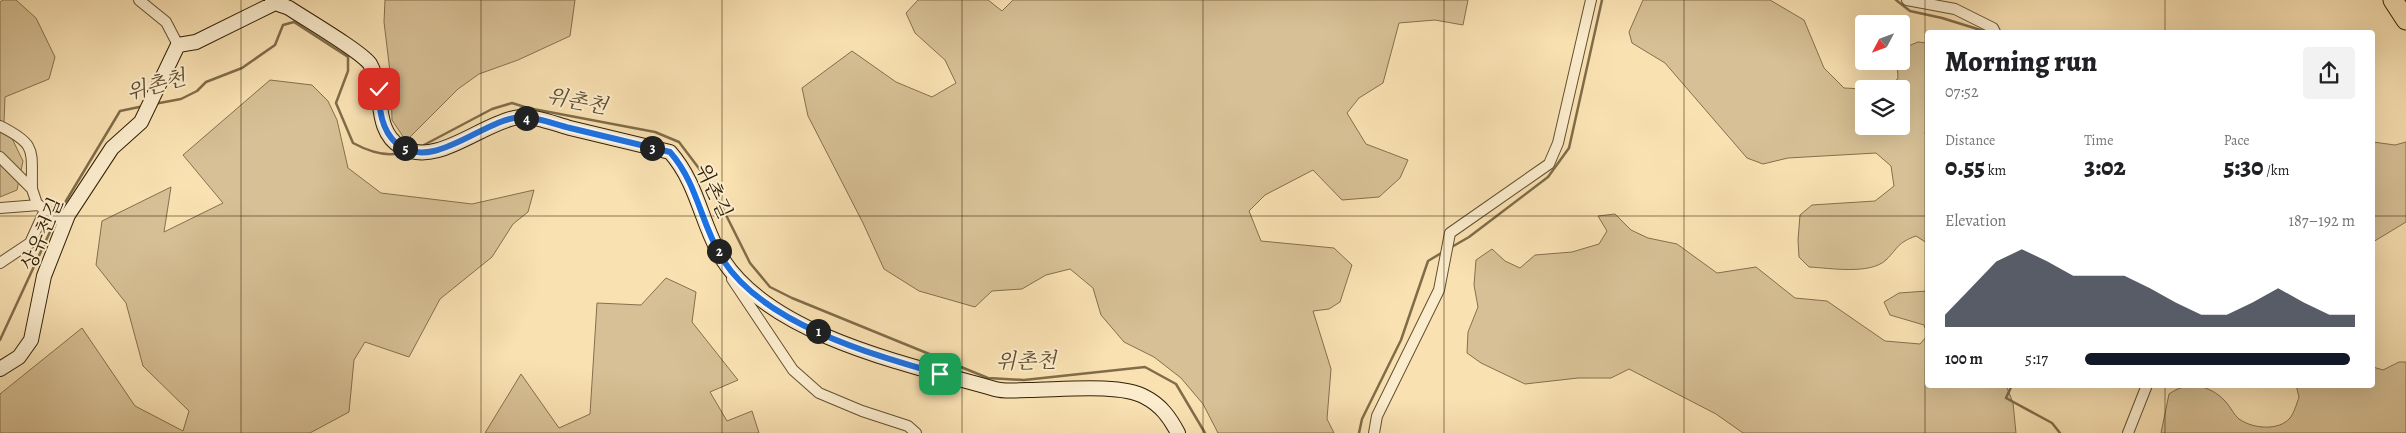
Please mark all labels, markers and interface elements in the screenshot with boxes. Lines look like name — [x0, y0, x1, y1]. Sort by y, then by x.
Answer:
north arrow — [1855, 15, 1910, 70]
map controls — [1855, 15, 1910, 135]
text: Morning run — [1945, 43, 2097, 81]
button: share — [2303, 47, 2355, 99]
water label: 위촌천 — [123, 63, 191, 107]
pin — [358, 68, 400, 110]
icon: check — [365, 75, 393, 103]
button: layers — [1855, 80, 1910, 135]
water label: 위촌천 — [544, 81, 611, 121]
text: 07:52 — [1945, 81, 1979, 103]
pin: 4 — [514, 106, 538, 130]
text: 4 — [523, 109, 530, 128]
text: Distance — [1945, 131, 1995, 150]
text: Time — [2084, 131, 2113, 150]
text: Pace — [2224, 131, 2250, 150]
pin: 5 — [392, 136, 418, 160]
pin: 3 — [640, 136, 664, 160]
text: 5 — [403, 139, 408, 158]
text: 3 — [649, 139, 656, 158]
text: 0.55 — [1945, 150, 1985, 184]
text: 3:02 — [2084, 150, 2126, 184]
text: 5:30 — [2224, 150, 2263, 184]
street label: 위촌길 — [690, 159, 738, 223]
text: km — [1985, 161, 2006, 180]
text: /km — [2263, 161, 2289, 180]
street label: 상유천길 — [14, 193, 70, 275]
text: Elevation — [1945, 210, 2006, 232]
text: 187–192 m — [2288, 210, 2355, 232]
pin: 2 — [706, 238, 732, 264]
text: 2 — [716, 242, 723, 261]
pin: 1 — [806, 318, 830, 344]
text: 1 — [816, 322, 821, 341]
water label: 위촌천 — [995, 346, 1058, 376]
text: 100 m — [1945, 348, 1983, 370]
text: 5:17 — [2025, 348, 2048, 370]
pin — [919, 353, 961, 395]
icon: arrive — [926, 360, 954, 388]

